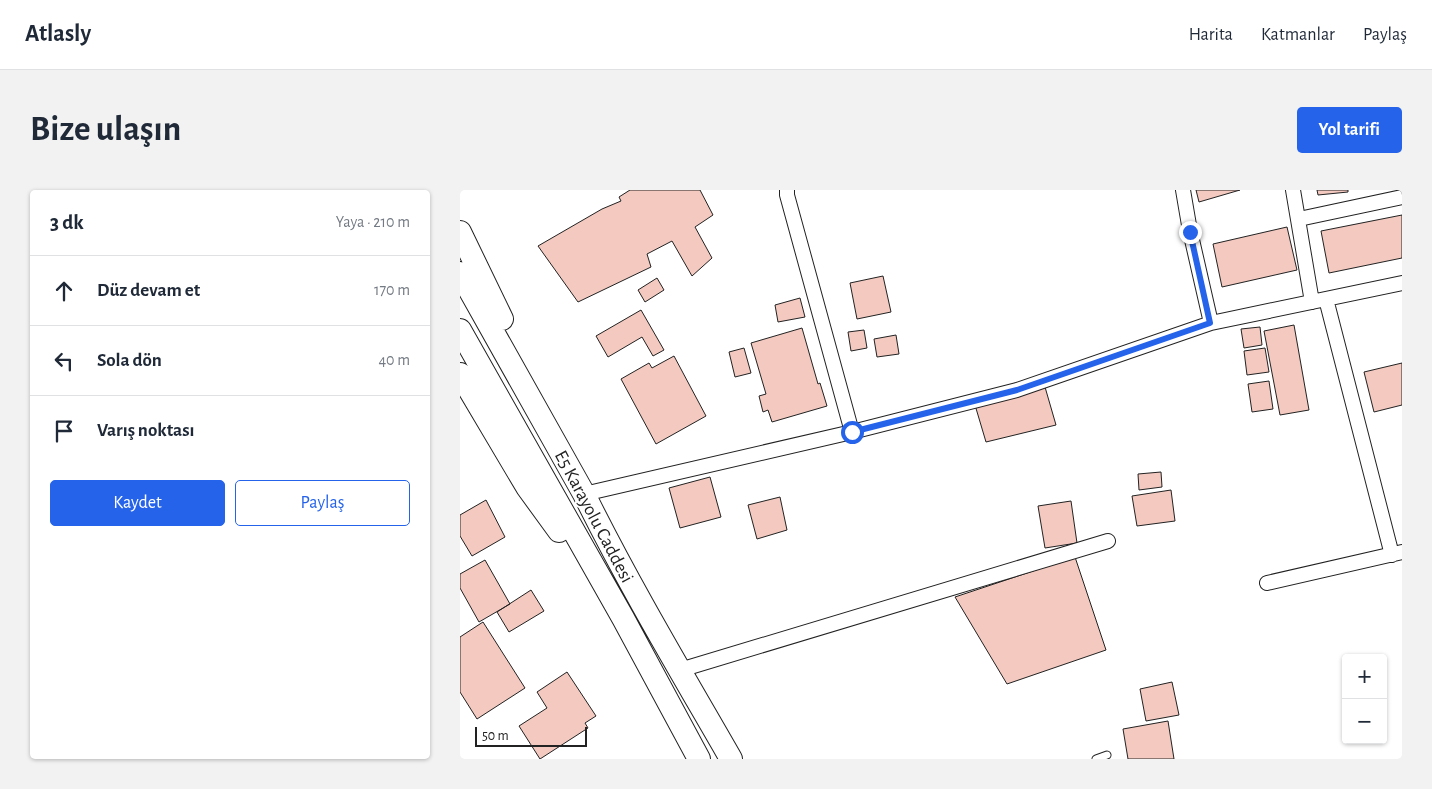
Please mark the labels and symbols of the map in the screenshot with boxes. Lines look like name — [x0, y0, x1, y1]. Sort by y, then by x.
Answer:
route end — [1179, 221, 1202, 244]
route start — [841, 421, 864, 444]
street label: E5 Karayolu Caddesi — [551, 447, 637, 586]
scale bar — [475, 724, 588, 747]

